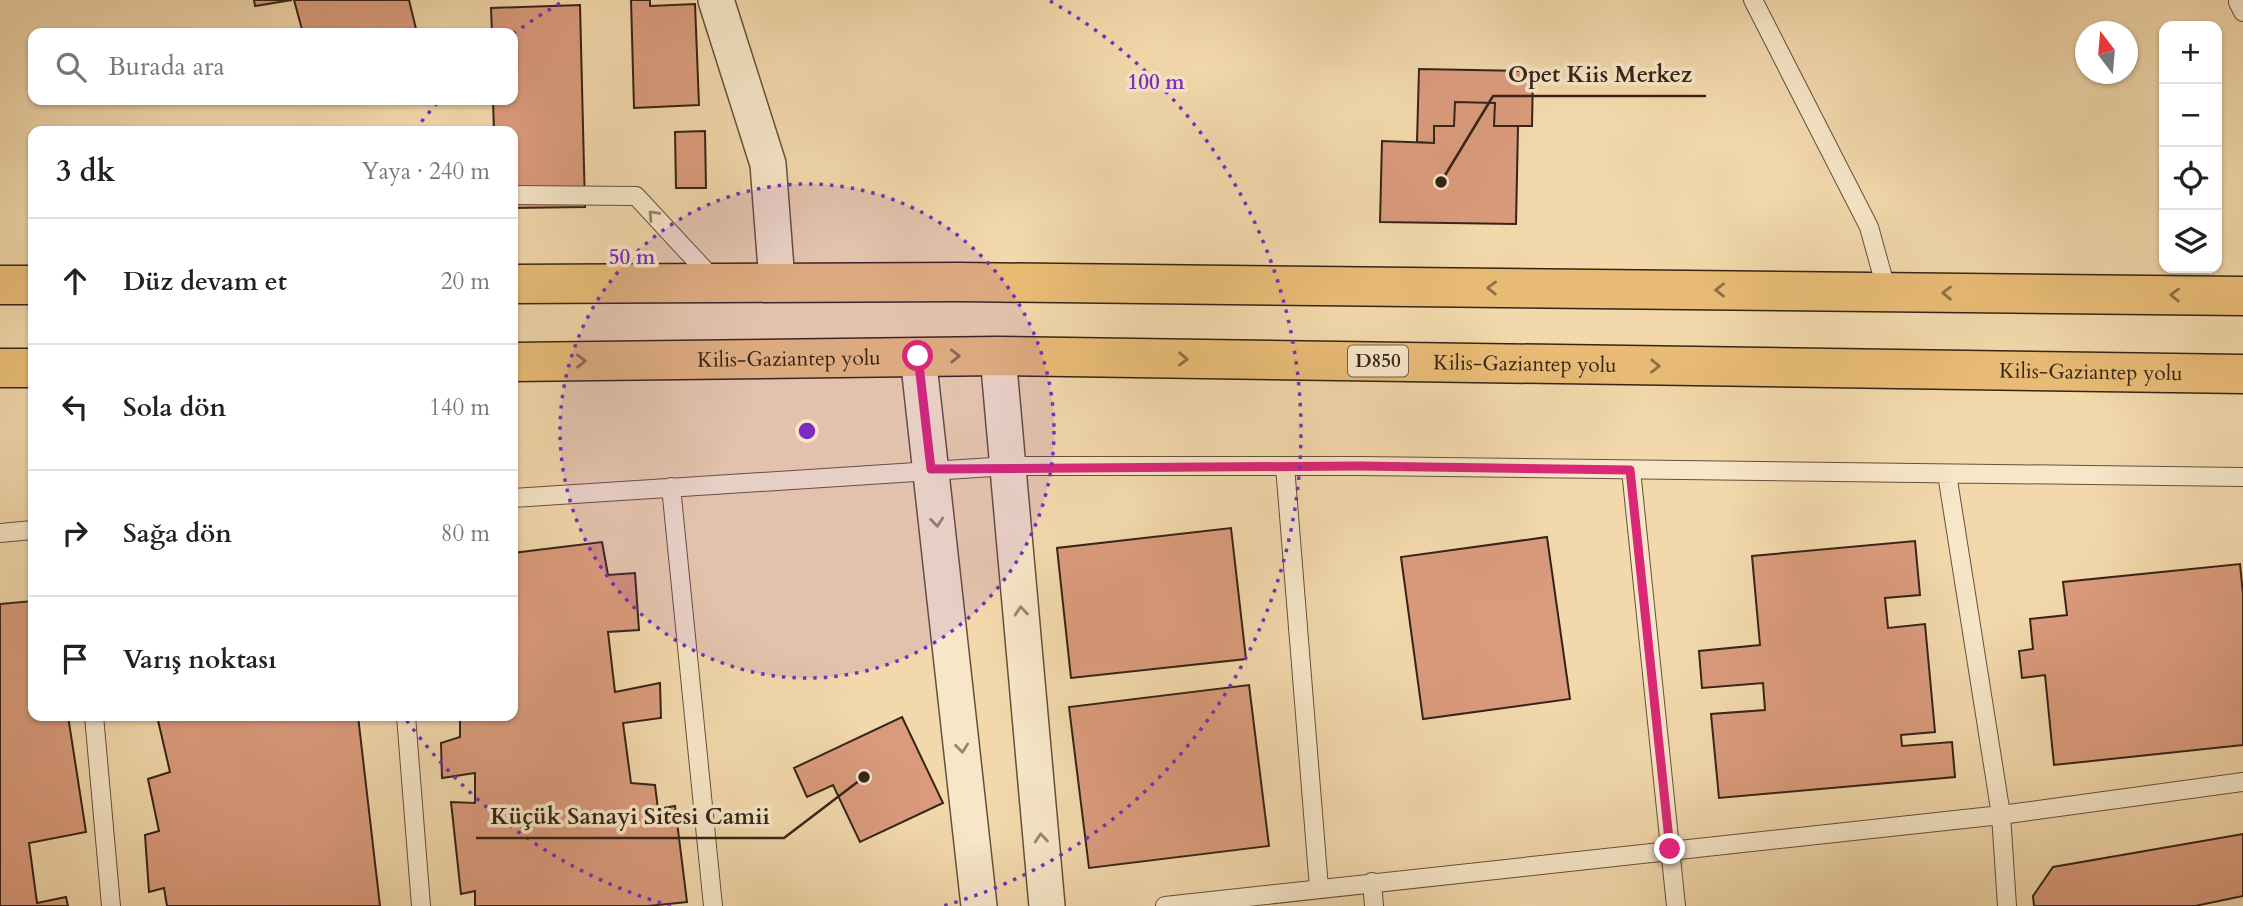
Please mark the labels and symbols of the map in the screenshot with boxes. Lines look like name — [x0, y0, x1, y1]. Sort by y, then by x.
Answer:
north arrow — [2075, 21, 2138, 84]
callout: Opet Kiis Merkez — [1493, 52, 1706, 96]
text: Opet Kiis Merkez — [1508, 59, 1692, 90]
text: 100 m — [1127, 68, 1185, 97]
one-way arrow — [649, 210, 661, 223]
text: 50 m — [609, 243, 656, 272]
one-way arrow — [1487, 280, 1497, 296]
one-way arrow — [1714, 282, 1725, 298]
one-way arrow — [1942, 285, 1953, 300]
one-way arrow — [2169, 287, 2180, 303]
route start — [902, 340, 933, 371]
street label: Kilis-Gaziantep yolu — [697, 343, 881, 374]
road number: D850 — [1348, 346, 1408, 376]
one-way arrow — [951, 348, 961, 364]
street label: Kilis-Gaziantep yolu — [1433, 348, 1617, 379]
one-way arrow — [1178, 351, 1189, 366]
one-way arrow — [576, 353, 587, 369]
street label: Kilis-Gaziantep yolu — [1999, 356, 2183, 388]
one-way arrow — [1650, 358, 1661, 373]
centre of rings — [795, 419, 819, 443]
one-way arrow — [929, 516, 944, 527]
one-way arrow — [1014, 606, 1029, 617]
one-way arrow — [954, 743, 969, 754]
callout: Küçük Sanayi Sitesi Camii — [476, 794, 784, 838]
text: Küçük Sanayi Sitesi Camii — [490, 801, 770, 832]
one-way arrow — [1034, 832, 1049, 843]
route end — [1654, 833, 1685, 864]

